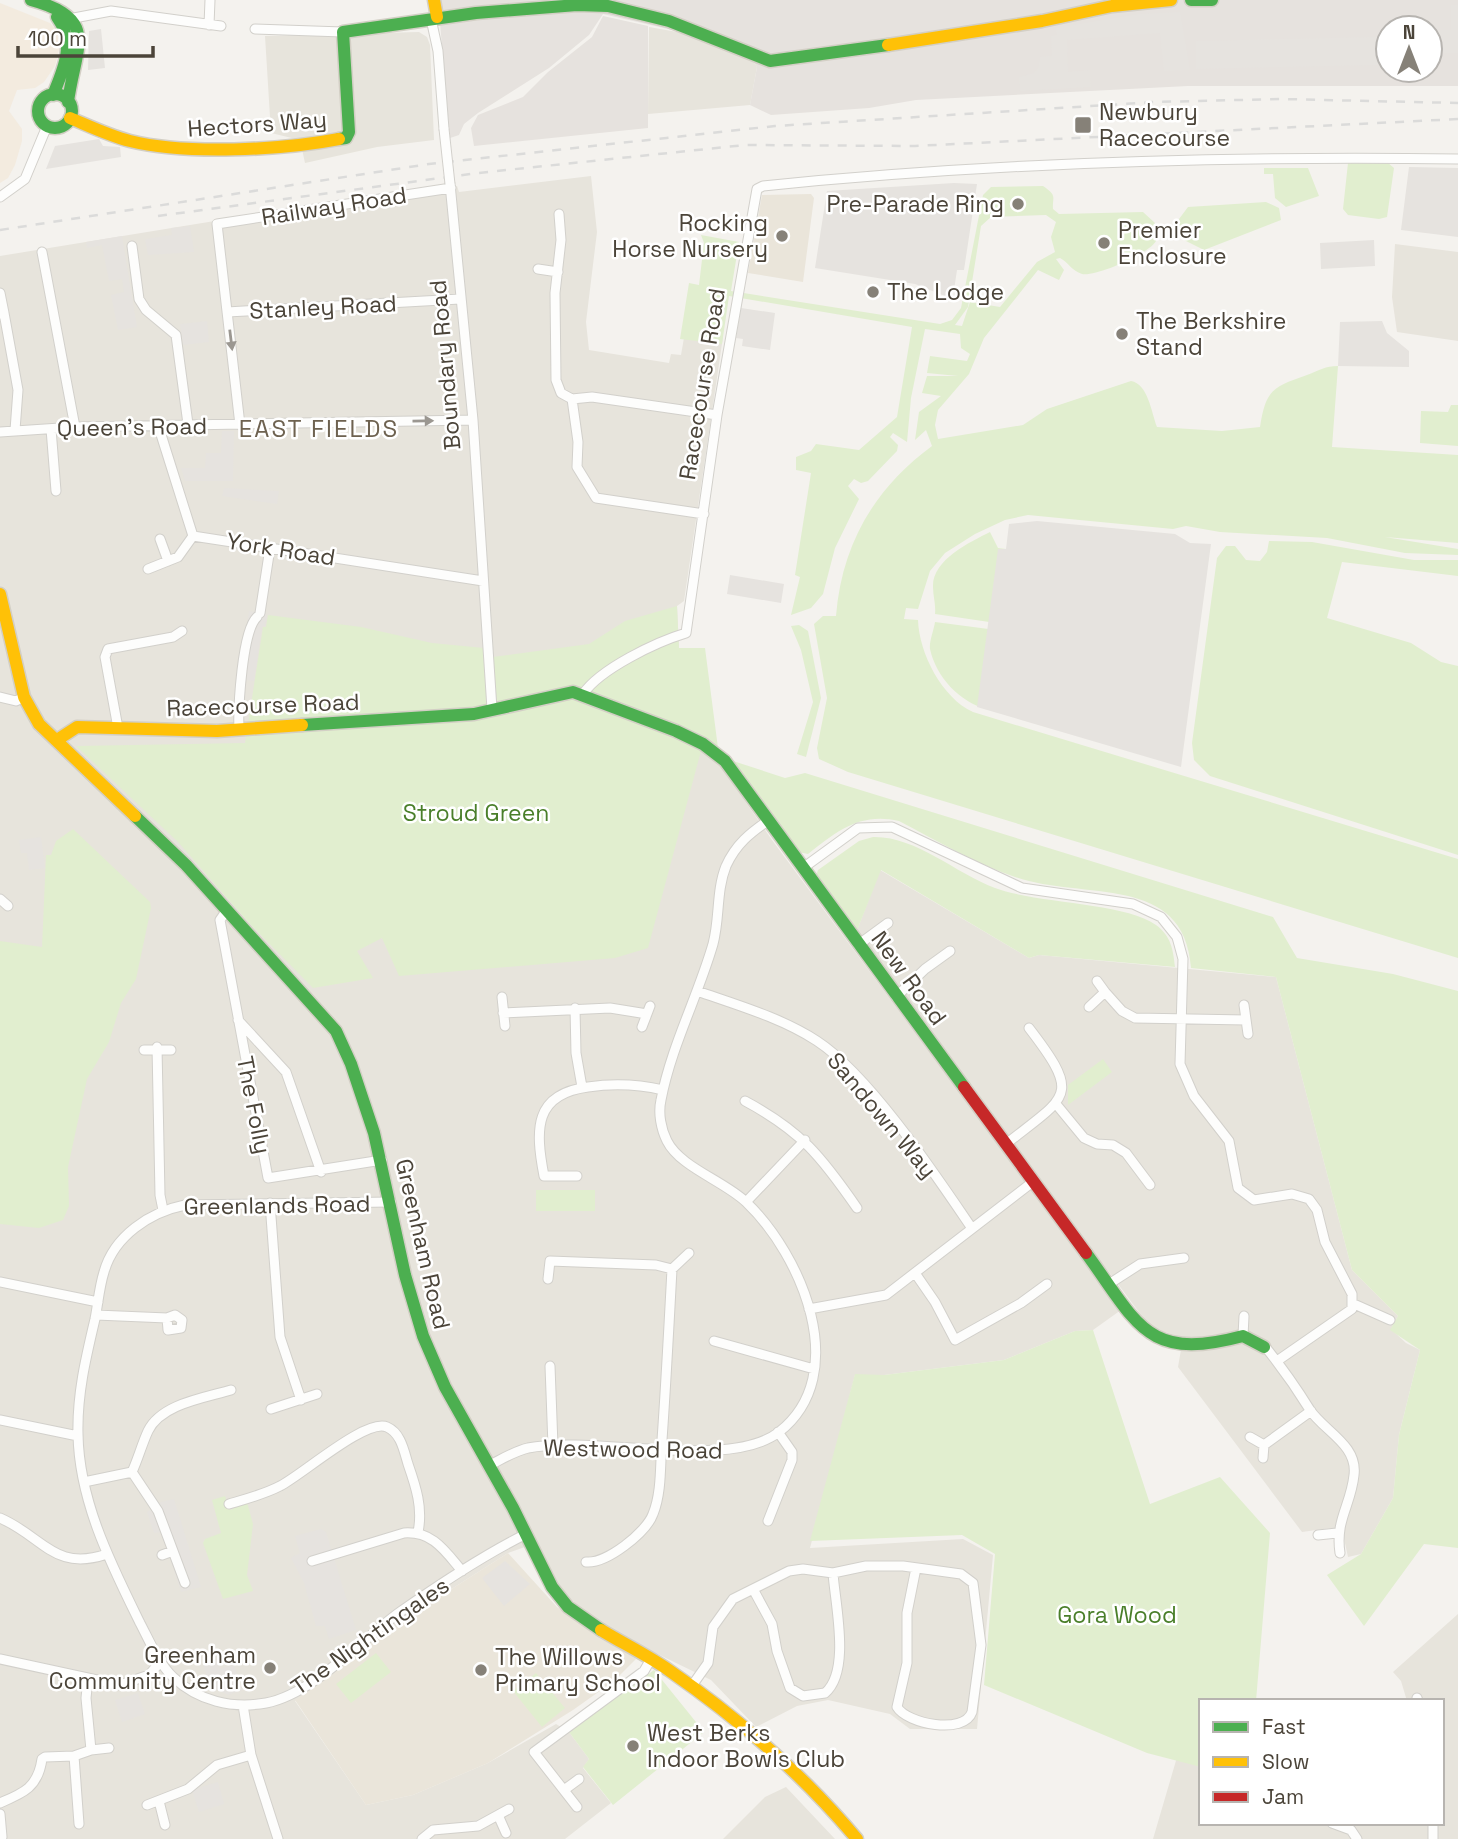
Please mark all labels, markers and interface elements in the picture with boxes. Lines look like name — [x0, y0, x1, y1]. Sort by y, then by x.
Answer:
scale bar — [18, 14, 152, 58]
north arrow — [1374, 14, 1444, 84]
text: N — [1403, 20, 1415, 45]
text: 100 m — [28, 25, 87, 52]
place label: Newbury Racecourse — [1099, 97, 1230, 153]
street label: Hectors Way — [186, 104, 328, 144]
marker: Newbury Racecourse — [1073, 115, 1093, 135]
street label: Railway Road — [259, 180, 409, 232]
place label: Pre-Parade Ring — [827, 189, 1004, 219]
marker: Pre-Parade Ring — [1010, 196, 1026, 212]
place label: Rocking Horse Nursery — [612, 208, 768, 264]
place label: Premier Enclosure — [1118, 215, 1227, 271]
marker: Rocking Horse Nursery — [774, 228, 790, 244]
marker: Premier Enclosure — [1096, 235, 1112, 251]
place label: The Lodge — [887, 277, 1004, 307]
street label: Boundary Road — [423, 279, 467, 451]
marker: The Lodge — [865, 284, 881, 300]
street label: Racecourse Road — [672, 286, 732, 482]
street label: Stanley Road — [248, 288, 398, 326]
place label: The Berkshire Stand — [1136, 306, 1286, 362]
marker: The Berkshire Stand — [1114, 326, 1130, 342]
one-way arrow — [225, 330, 236, 352]
street label: Queen's Road — [57, 411, 207, 443]
district label: EAST FIELDS — [239, 413, 399, 444]
one-way arrow — [412, 416, 434, 427]
street label: York Road — [224, 526, 338, 572]
street label: Racecourse Road — [166, 687, 360, 723]
park label: Stroud Green — [403, 798, 549, 828]
street label: New Road — [865, 925, 953, 1031]
street label: Sandown Way — [821, 1046, 943, 1184]
street label: The Folly — [230, 1054, 278, 1156]
street label: Greenham Road — [389, 1156, 457, 1332]
street label: Greenlands Road — [183, 1188, 371, 1222]
street label: Westwood Road — [543, 1432, 723, 1466]
street label: The Nightingales — [285, 1570, 455, 1702]
park label: Gora Wood — [1057, 1600, 1177, 1630]
place label: Greenham Community Centre — [49, 1640, 256, 1696]
place label: The Willows Primary School — [495, 1642, 661, 1698]
marker: Greenham Community Centre — [262, 1660, 278, 1676]
marker: The Willows Primary School — [473, 1662, 489, 1678]
legend — [1199, 1699, 1444, 1825]
text: Fast — [1262, 1713, 1306, 1740]
place label: West Berks Indoor Bowls Club — [647, 1718, 845, 1774]
marker: West Berks Indoor Bowls Club — [625, 1738, 641, 1754]
text: Slow — [1262, 1748, 1310, 1775]
text: Jam — [1262, 1783, 1304, 1810]

